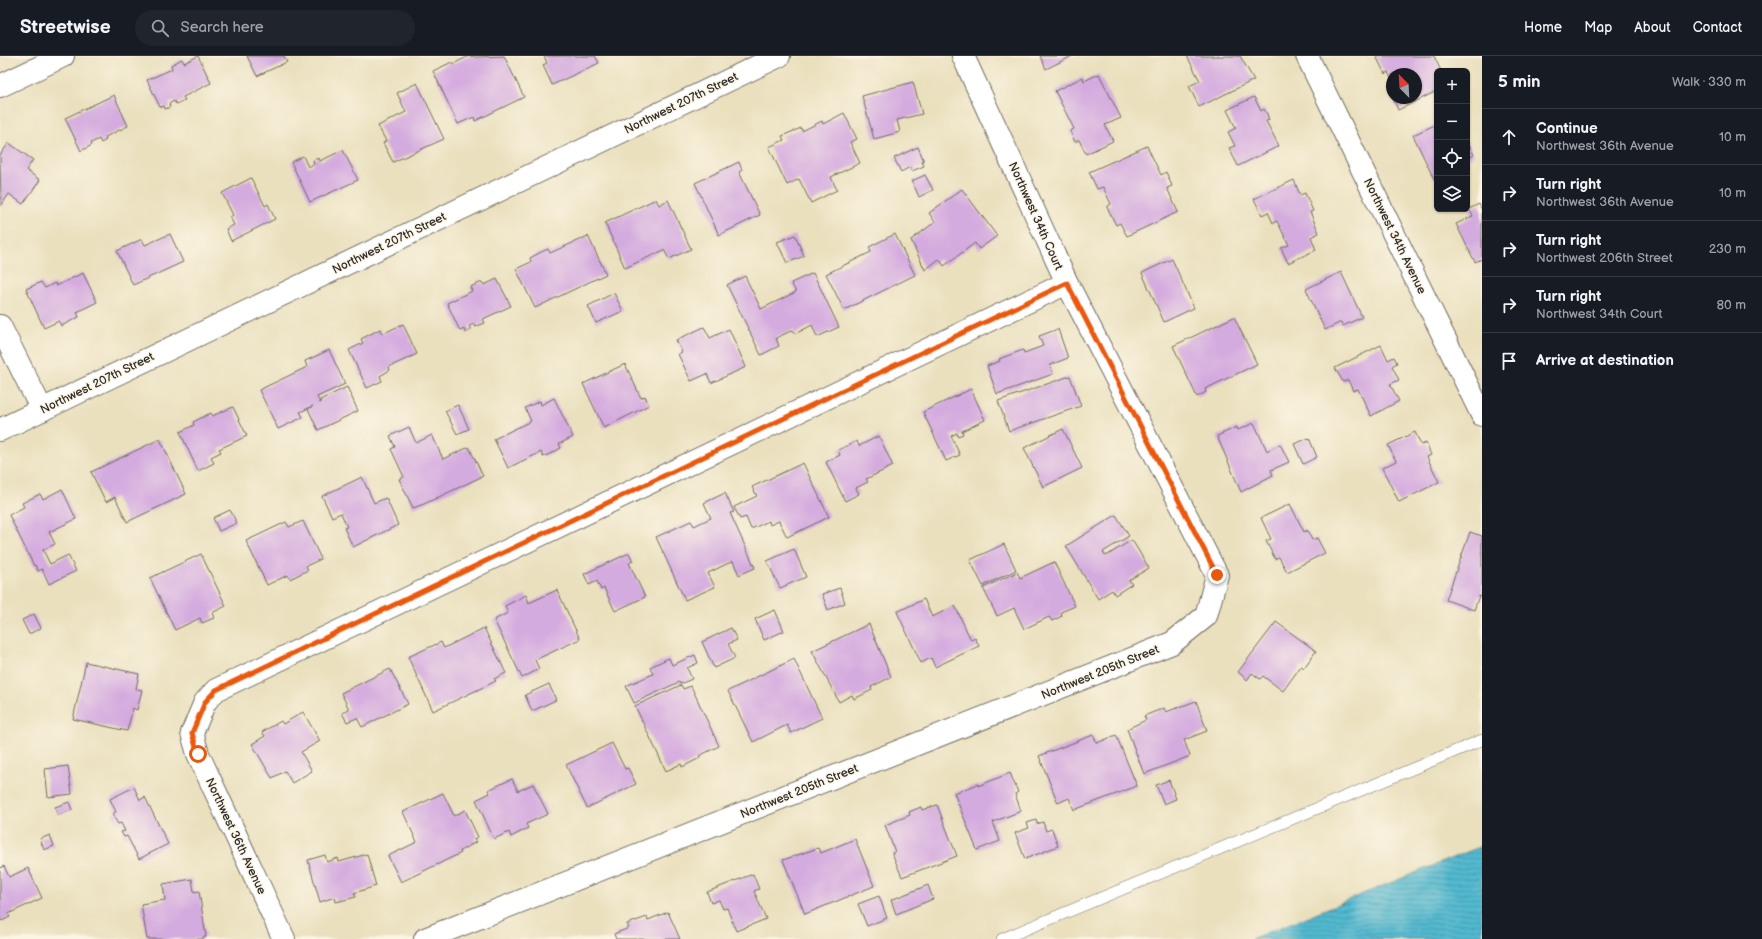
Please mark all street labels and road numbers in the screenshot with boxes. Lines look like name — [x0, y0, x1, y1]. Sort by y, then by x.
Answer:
street label: Northwest 207th Street — [622, 69, 741, 138]
street label: Northwest 34th Court — [1005, 160, 1066, 273]
street label: Northwest 34th Avenue — [1360, 176, 1429, 297]
street label: Northwest 207th Street — [330, 209, 449, 278]
street label: Northwest 207th Street — [38, 349, 157, 418]
street label: Northwest 205th Street — [1039, 642, 1162, 703]
street label: Northwest 205th Street — [738, 761, 861, 822]
street label: Northwest 36th Avenue — [202, 775, 269, 897]

